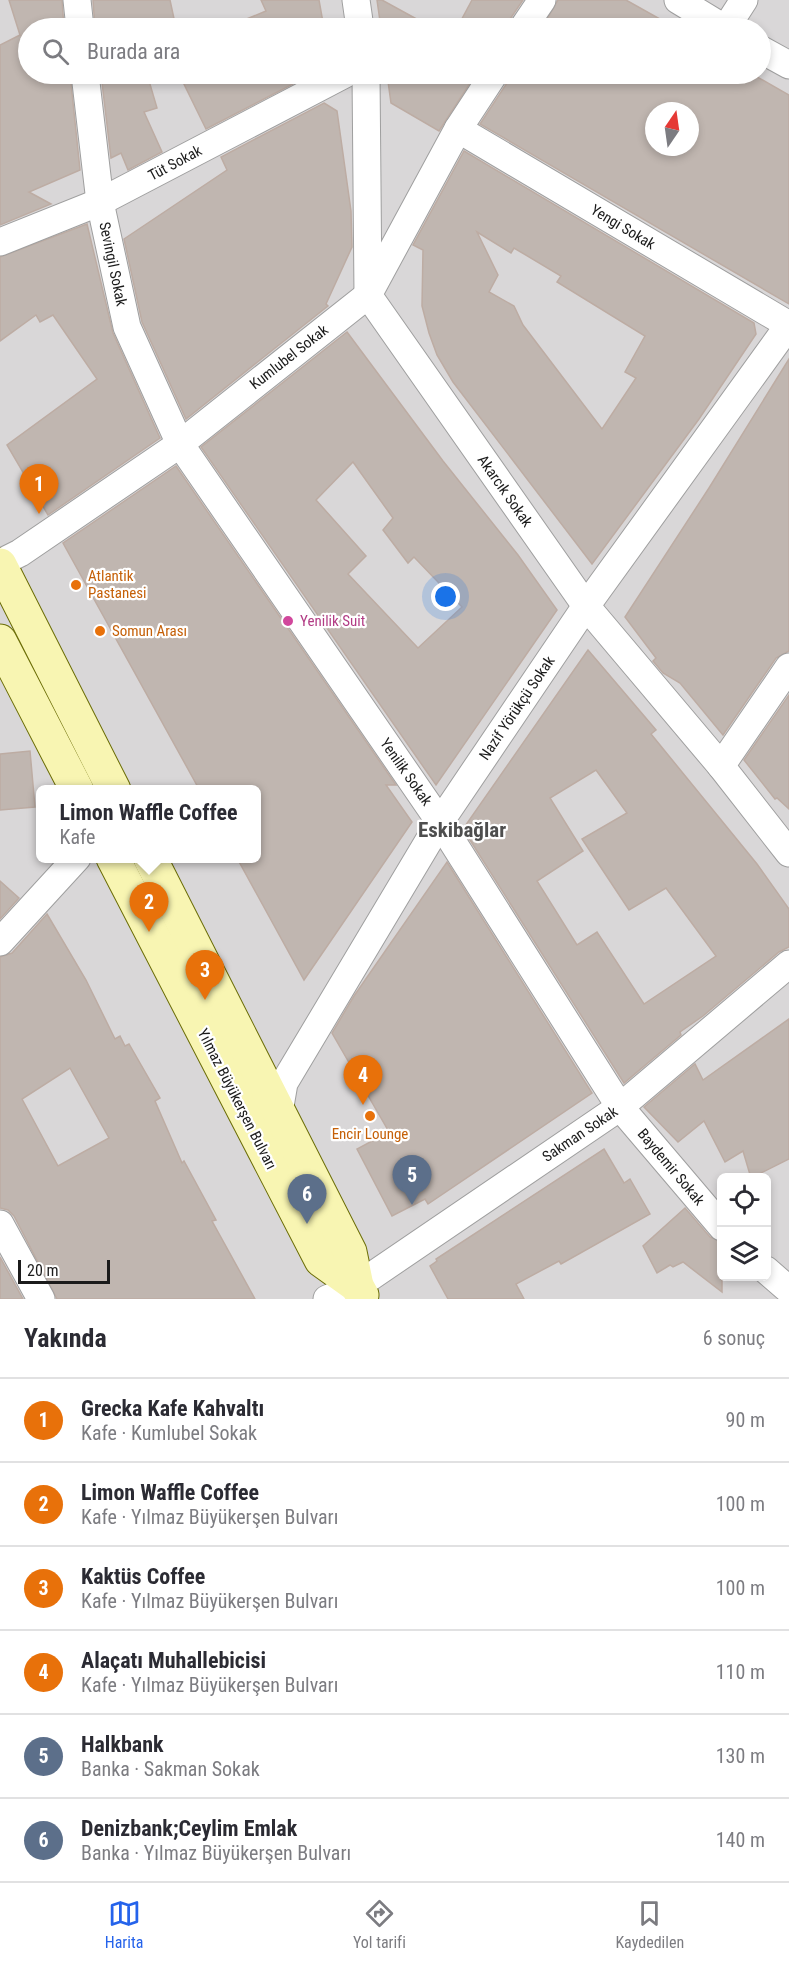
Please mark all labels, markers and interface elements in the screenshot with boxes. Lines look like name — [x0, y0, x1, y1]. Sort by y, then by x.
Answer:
search box — [18, 18, 771, 84]
icon: search — [39, 35, 72, 68]
text: Burada ara — [87, 39, 180, 64]
north arrow — [645, 102, 699, 156]
street label: Tüt Sokak — [145, 141, 205, 185]
street label: Yengi Sokak — [588, 201, 659, 253]
street label: Sevingil Sokak — [95, 220, 131, 308]
street label: Kumlubel Sokak — [246, 321, 332, 393]
street label: Akarcık Sokak — [474, 452, 537, 531]
pin: 1 — [20, 464, 58, 514]
place label: Atlantik Pastanesi — [88, 567, 146, 602]
marker: Atlantik Pastanesi — [69, 578, 83, 592]
your location — [431, 582, 460, 611]
place label: Yenilik Suit — [300, 612, 365, 630]
marker: Yenilik Suit — [281, 614, 295, 628]
place label: Somun Arası — [112, 622, 187, 640]
marker: Somun Arası — [93, 624, 107, 638]
street label: Nazif Yörükçü Sokak — [476, 652, 559, 763]
street label: Yenilik Sokak — [376, 735, 436, 809]
popup — [36, 785, 261, 863]
text: Limon Waffle Coffee — [59, 800, 238, 825]
district label: Eskibağlar — [418, 818, 506, 842]
text: Kafe — [59, 825, 95, 849]
pin: 2 — [130, 882, 168, 932]
pin: 3 — [186, 950, 224, 1000]
street label: Yılmaz Büyükerşen Bulvarı — [194, 1026, 280, 1172]
pin: 4 — [344, 1056, 382, 1105]
street label: Sakman Sokak — [539, 1102, 621, 1166]
marker: Encir Lounge — [363, 1109, 377, 1123]
place label: Encir Lounge — [332, 1125, 408, 1143]
street label: Baydemir Sokak — [634, 1125, 708, 1209]
pin: 5 — [392, 1156, 432, 1205]
map controls — [717, 1173, 771, 1281]
button: locate — [717, 1173, 771, 1227]
pin: 6 — [288, 1174, 326, 1224]
button: layers — [717, 1227, 771, 1281]
scale bar — [18, 1257, 110, 1284]
text: 20 m — [27, 1261, 59, 1280]
text: Yakında — [24, 1323, 107, 1353]
text: 6 sonuç — [703, 1326, 765, 1350]
text: Grecka Kafe Kahvaltı — [81, 1396, 264, 1421]
text: 1 — [38, 1408, 49, 1432]
text: 90 m — [726, 1408, 765, 1432]
text: Kafe · Kumlubel Sokak — [81, 1421, 257, 1445]
text: Limon Waffle Coffee — [81, 1480, 259, 1505]
text: 2 — [38, 1492, 49, 1516]
text: 100 m — [716, 1492, 765, 1516]
text: Kafe · Yılmaz Büyükerşen Bulvarı — [81, 1505, 338, 1529]
text: Kaktüs Coffee — [81, 1564, 205, 1589]
text: 3 — [38, 1576, 49, 1600]
text: 100 m — [716, 1576, 765, 1600]
text: Kafe · Yılmaz Büyükerşen Bulvarı — [81, 1589, 338, 1613]
text: Alaçatı Muhallebicisi — [81, 1648, 266, 1673]
text: 4 — [38, 1660, 49, 1684]
text: 110 m — [716, 1660, 765, 1684]
text: Kafe · Yılmaz Büyükerşen Bulvarı — [81, 1673, 338, 1697]
text: Halkbank — [81, 1732, 164, 1757]
text: 5 — [38, 1744, 49, 1768]
text: 130 m — [716, 1744, 765, 1768]
text: Banka · Sakman Sokak — [81, 1757, 260, 1781]
text: Denizbank;Ceylim Emlak — [81, 1816, 297, 1841]
text: 6 — [38, 1828, 49, 1852]
text: 140 m — [716, 1828, 765, 1852]
text: Banka · Yılmaz Büyükerşen Bulvarı — [81, 1841, 351, 1865]
tab: Harita — [105, 1897, 143, 1952]
tab: Yol tarifi — [353, 1897, 406, 1952]
tab: Kaydedilen — [615, 1897, 684, 1952]

